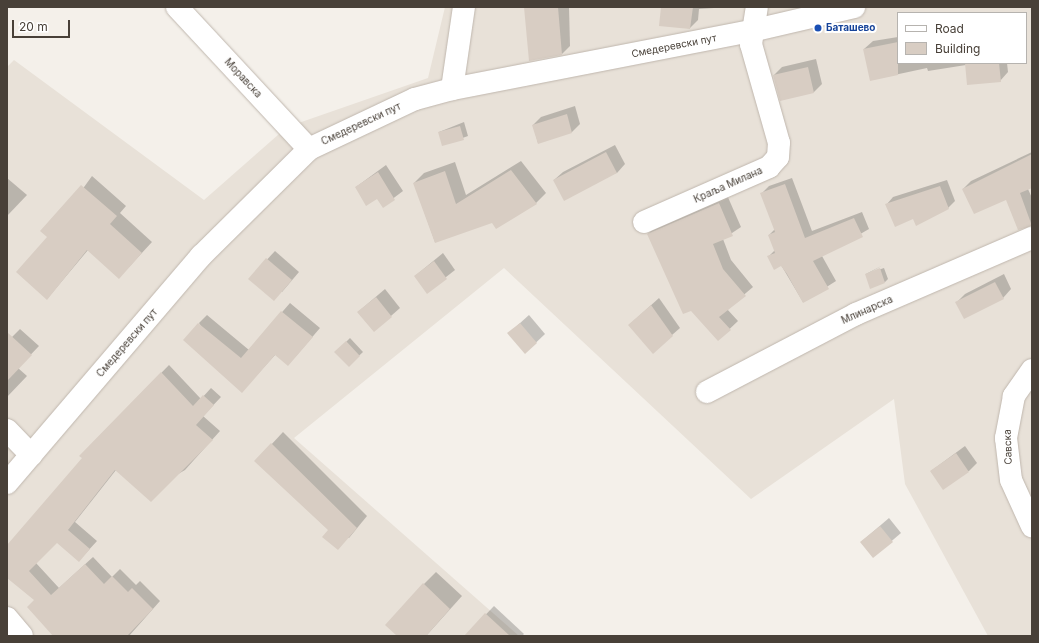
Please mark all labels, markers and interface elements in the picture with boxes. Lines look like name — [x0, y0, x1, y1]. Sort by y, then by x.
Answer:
scale bar — [14, 12, 72, 38]
legend — [897, 12, 1027, 64]
text: 20 m — [19, 19, 48, 34]
text: Road — [935, 21, 964, 36]
place label: Баташево — [826, 22, 876, 34]
marker: Баташево — [813, 23, 823, 33]
street label: Смедеревски пут — [630, 32, 718, 60]
text: Building — [935, 41, 980, 56]
street label: Моравска — [222, 56, 264, 100]
street label: Смедеревски пут — [319, 100, 403, 148]
street label: Краља Милана — [692, 164, 764, 206]
street label: Млинарска — [839, 293, 895, 327]
street label: Смедеревски пут — [94, 306, 160, 380]
street label: Савска — [1001, 429, 1015, 465]

